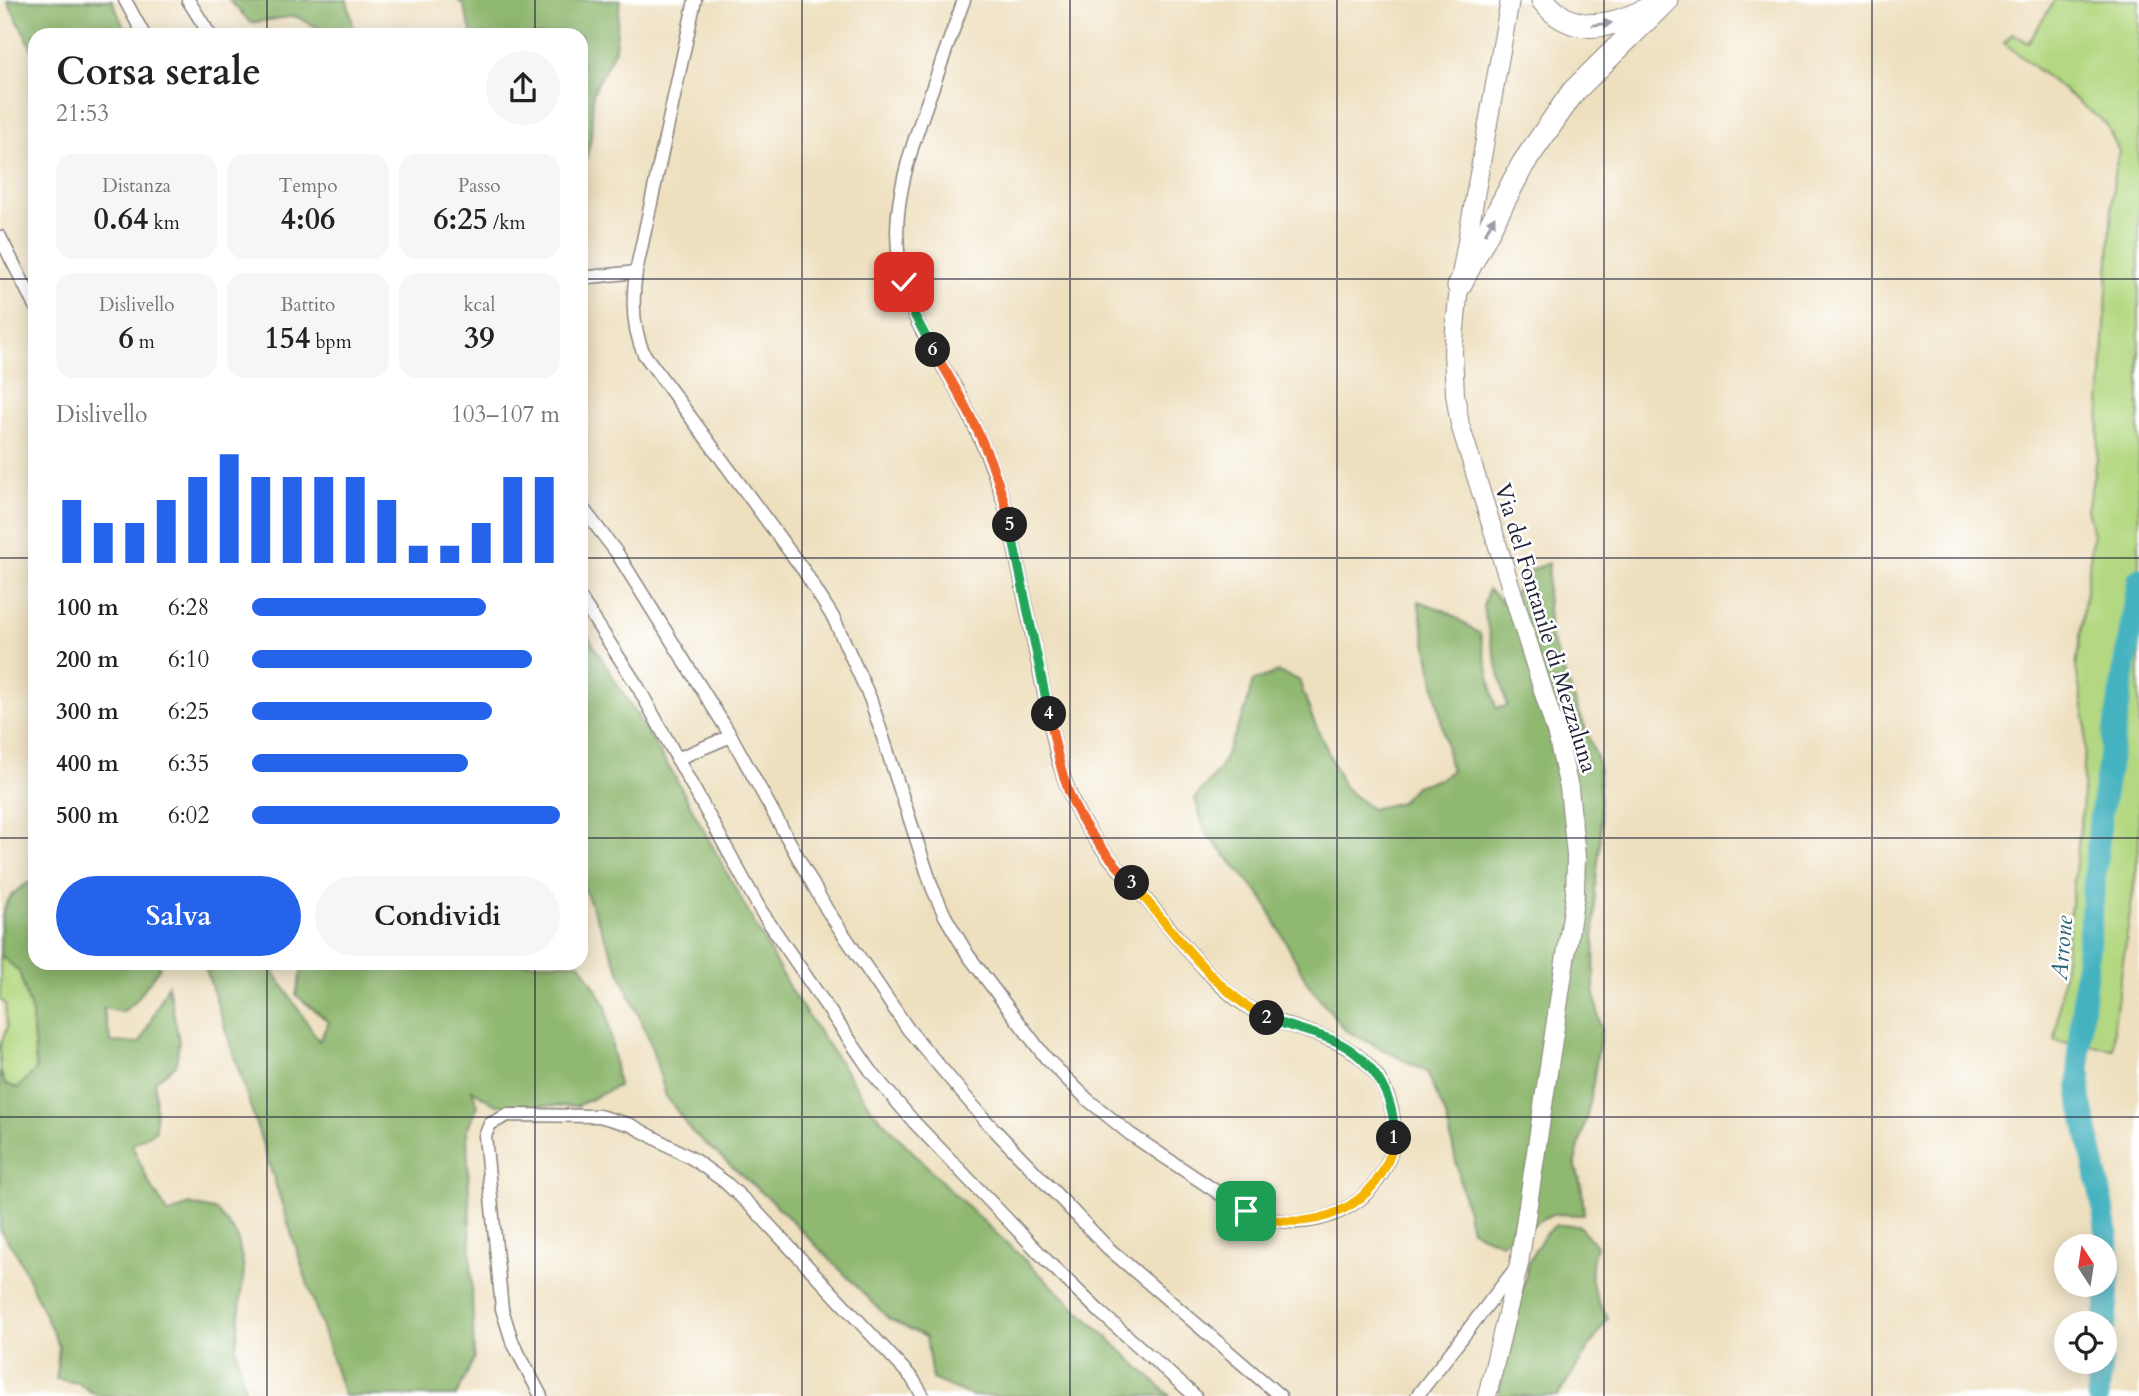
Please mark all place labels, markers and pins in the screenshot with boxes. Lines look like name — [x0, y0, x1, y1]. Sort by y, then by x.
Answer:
pin — [874, 252, 934, 312]
pin: 6 — [916, 332, 950, 368]
pin: 5 — [992, 508, 1028, 542]
pin: 4 — [1032, 696, 1066, 732]
pin: 3 — [1114, 866, 1150, 900]
pin: 2 — [1250, 1000, 1284, 1036]
pin: 1 — [1376, 1120, 1412, 1156]
pin — [1216, 1181, 1276, 1241]

